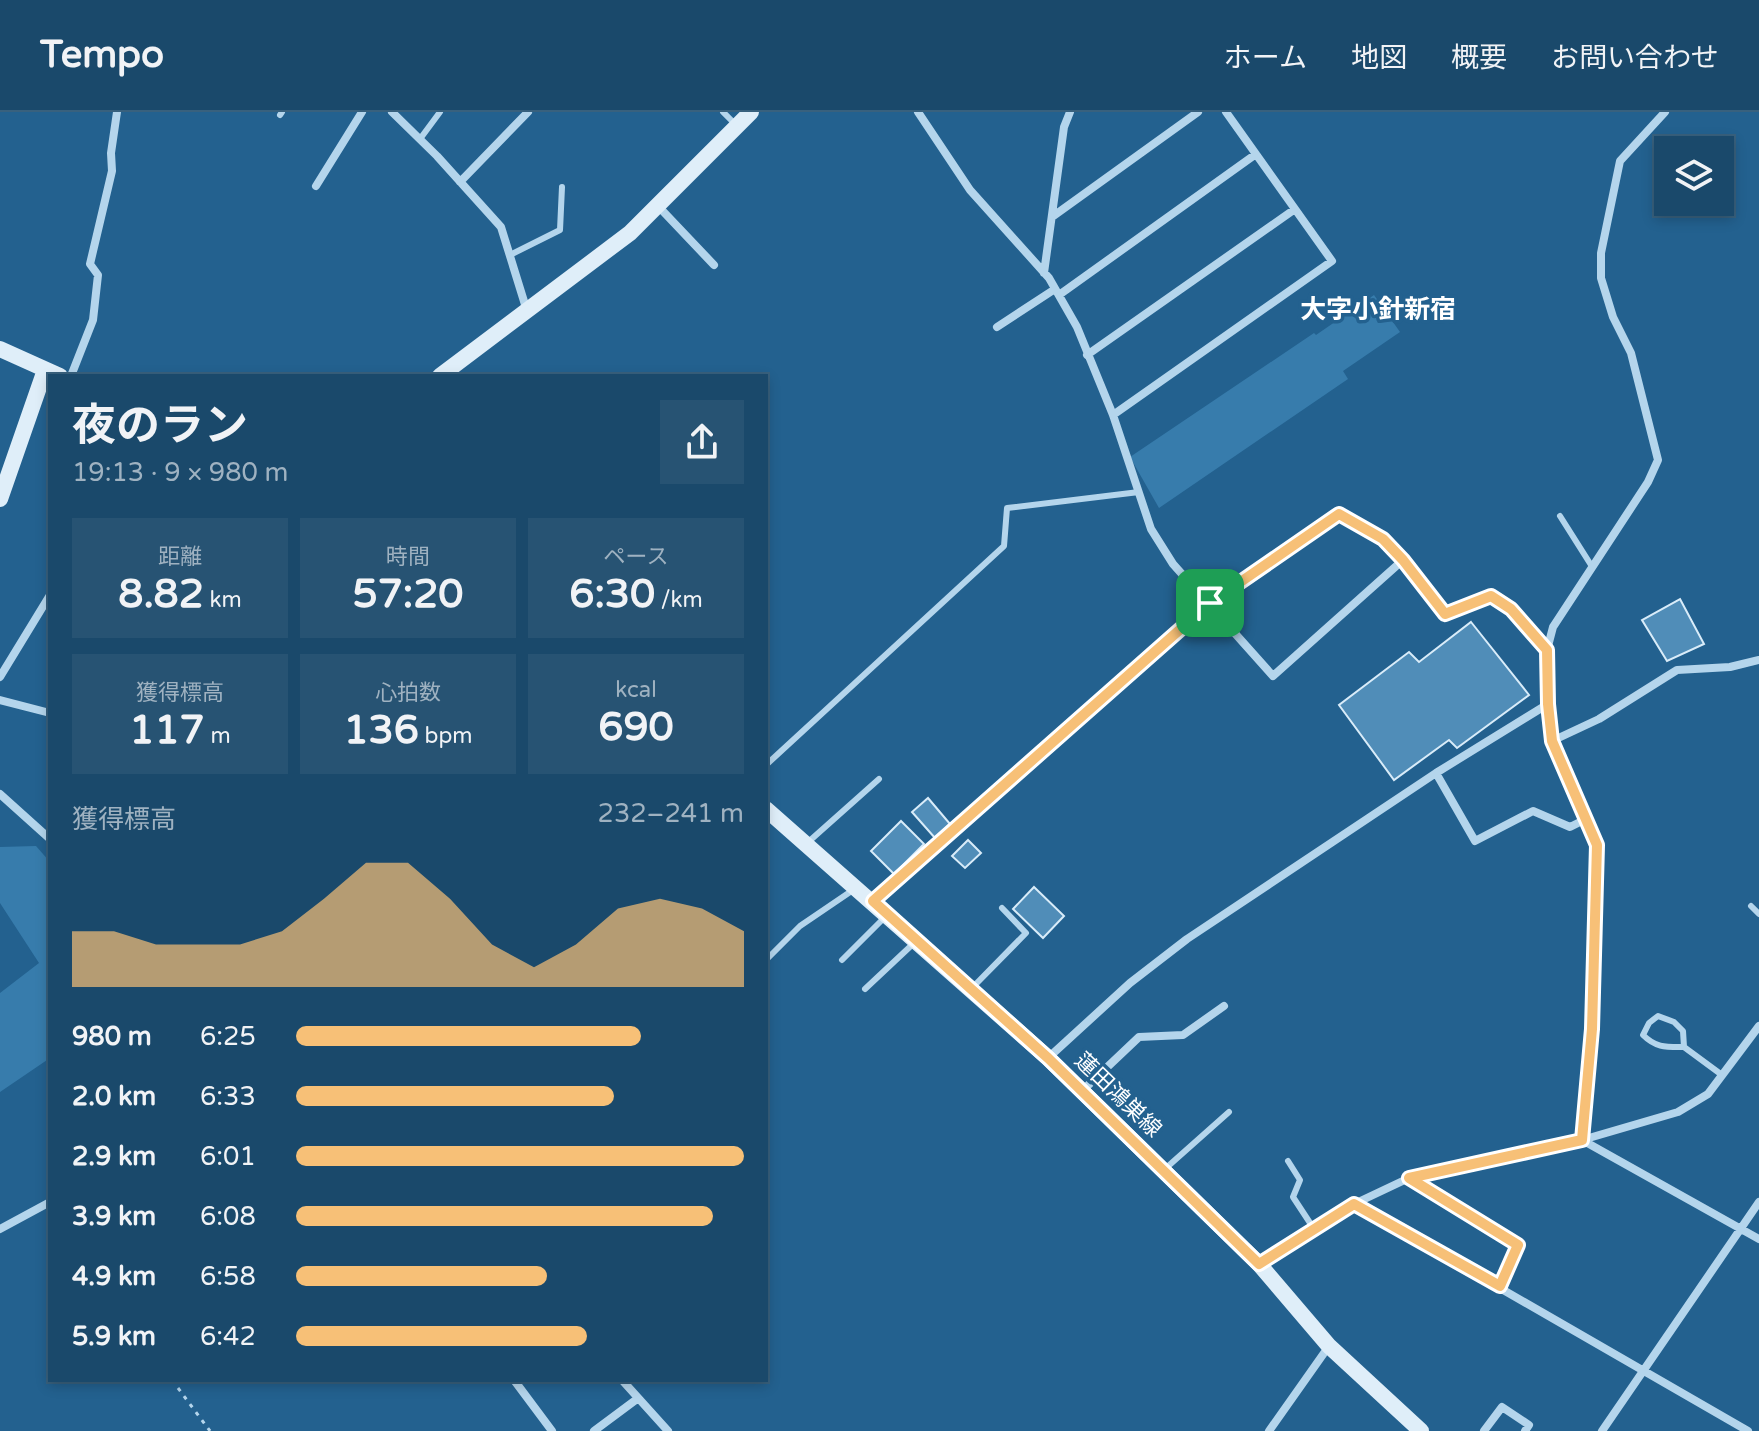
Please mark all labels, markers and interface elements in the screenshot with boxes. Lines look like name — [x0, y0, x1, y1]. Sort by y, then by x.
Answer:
text: Tempo — [40, 32, 164, 78]
text: ホーム — [1224, 41, 1307, 75]
text: 地図 — [1351, 41, 1407, 75]
text: 概要 — [1451, 41, 1507, 75]
text: お問い合わせ — [1551, 41, 1719, 75]
map controls — [1654, 136, 1734, 216]
button: layers — [1654, 136, 1734, 216]
district label: 大字小針新宿 — [1300, 294, 1456, 325]
text: 夜のラン — [72, 400, 248, 453]
button: share — [660, 400, 744, 484]
text: 19:13 · 9 × 980 m — [72, 457, 288, 488]
text: 距離 — [158, 544, 202, 570]
text: 時間 — [386, 544, 430, 570]
text: ペース — [604, 544, 668, 570]
pin — [1176, 569, 1244, 637]
text: 8.82 — [118, 570, 204, 618]
text: 57:20 — [353, 570, 463, 618]
text: 6:30 — [569, 570, 655, 618]
icon: arrive — [1188, 581, 1232, 625]
text: km — [204, 587, 242, 613]
text: /km — [655, 587, 703, 613]
text: kcal — [615, 677, 657, 703]
text: 獲得標高 — [136, 680, 224, 706]
text: 心拍数 — [375, 680, 441, 706]
text: 690 — [598, 703, 674, 751]
text: 117 — [129, 706, 205, 754]
text: 136 — [343, 706, 419, 754]
text: m — [205, 723, 231, 749]
text: bpm — [419, 723, 473, 749]
text: 232–241 m — [598, 798, 744, 829]
text: 獲得標高 — [72, 804, 176, 835]
text: 980 m — [72, 1021, 152, 1052]
text: 6:25 — [200, 1021, 256, 1052]
street label: 蓮田鴻巣線 — [1069, 1047, 1167, 1143]
text: 2.0 km — [72, 1081, 156, 1112]
text: 6:33 — [200, 1081, 256, 1112]
text: 2.9 km — [72, 1141, 156, 1172]
text: 6:01 — [200, 1141, 256, 1172]
text: 3.9 km — [72, 1201, 156, 1232]
text: 6:08 — [200, 1201, 256, 1232]
text: 4.9 km — [72, 1261, 156, 1292]
text: 6:58 — [200, 1261, 256, 1292]
text: 5.9 km — [72, 1321, 156, 1352]
text: 6:42 — [200, 1321, 256, 1352]

